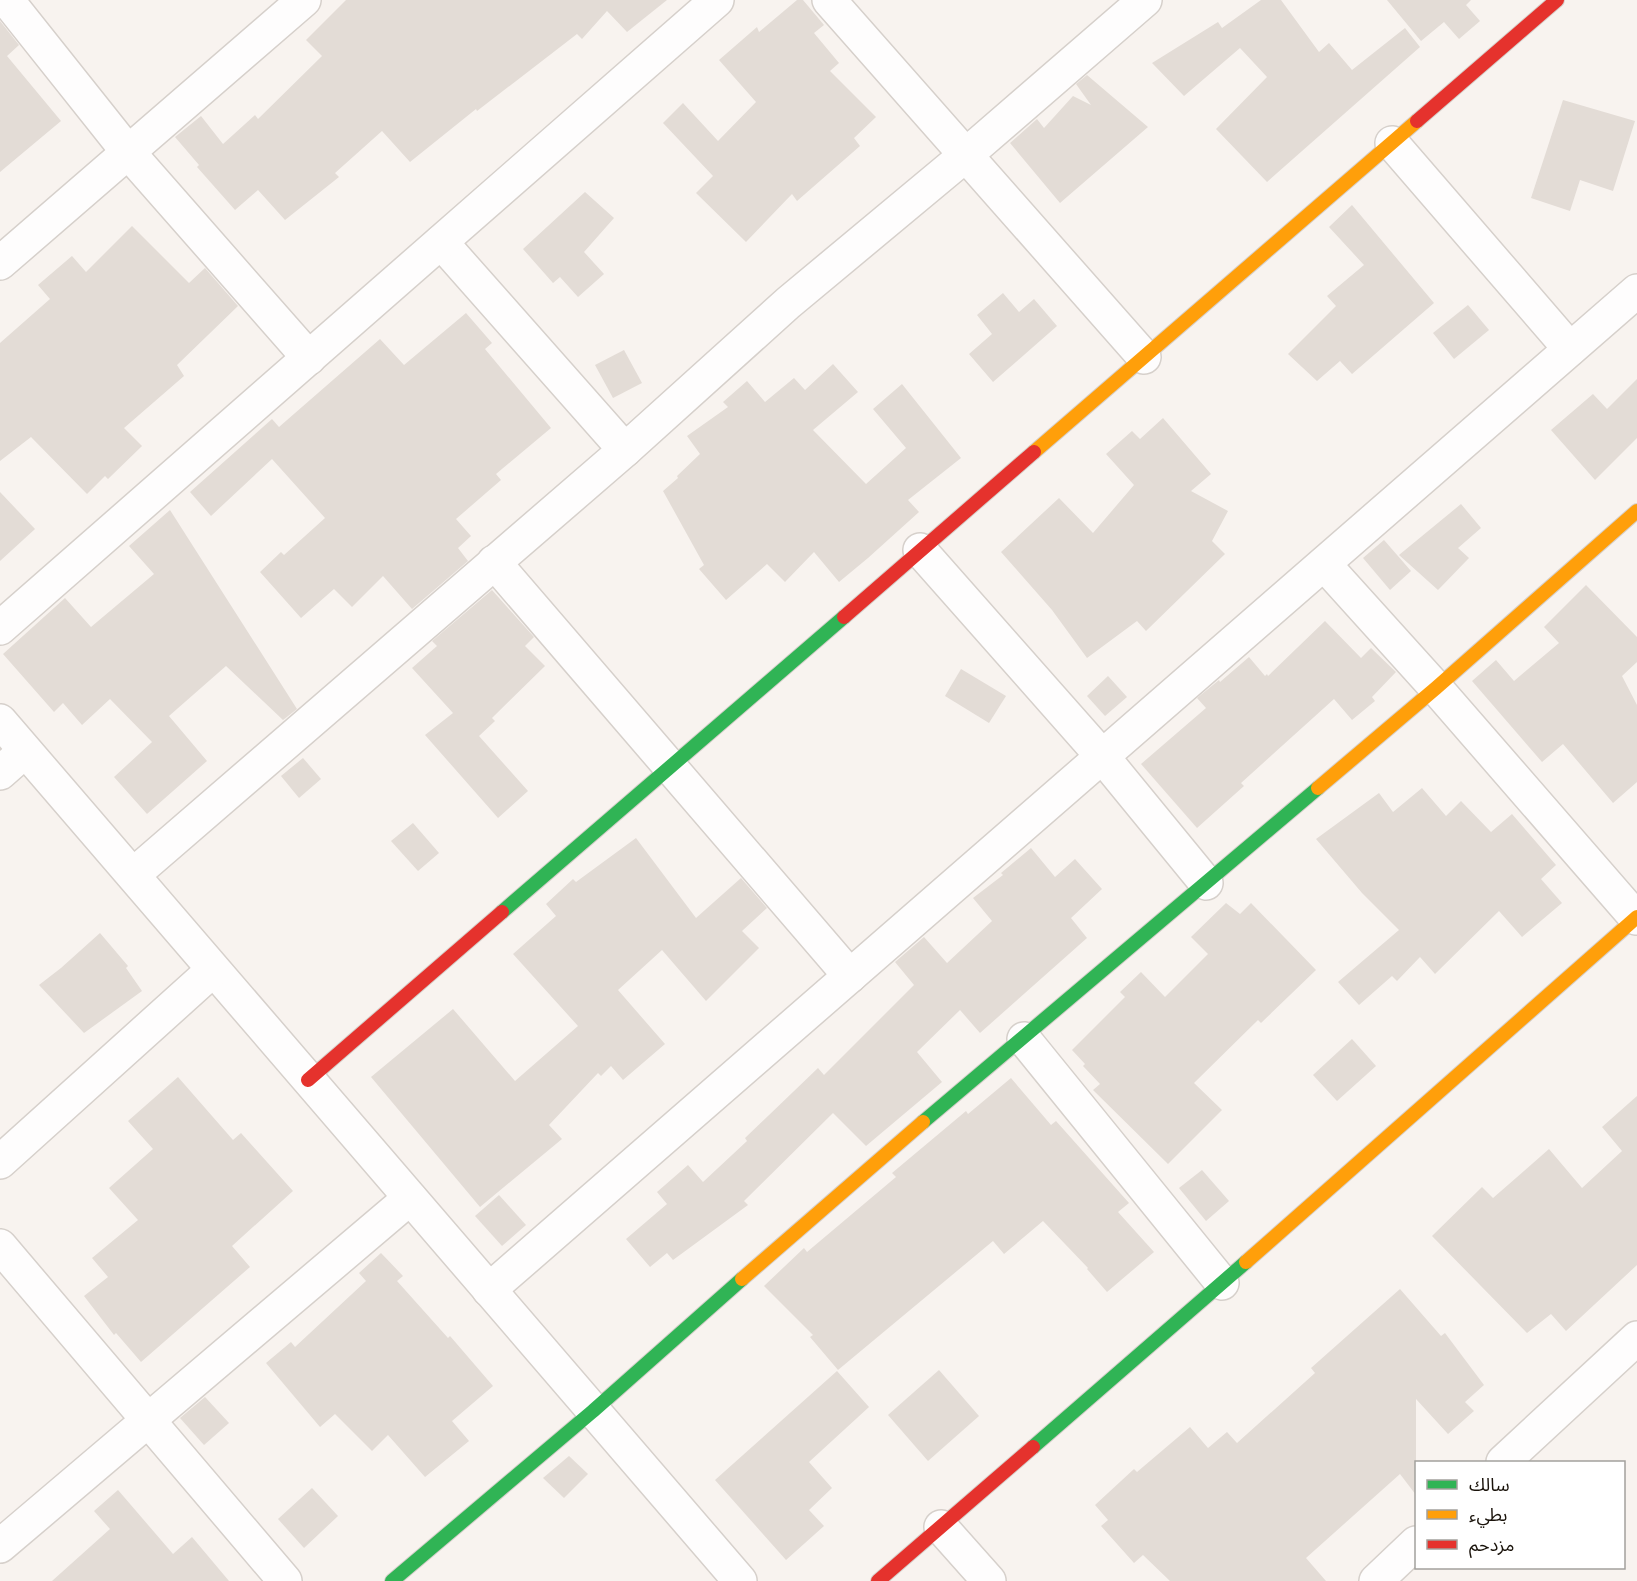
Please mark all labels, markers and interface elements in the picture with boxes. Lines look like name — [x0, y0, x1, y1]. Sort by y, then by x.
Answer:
legend — [1415, 1461, 1625, 1569]
text: سالك — [1469, 1472, 1510, 1496]
text: بطيء — [1469, 1502, 1507, 1528]
text: مزدحم — [1469, 1532, 1514, 1558]

